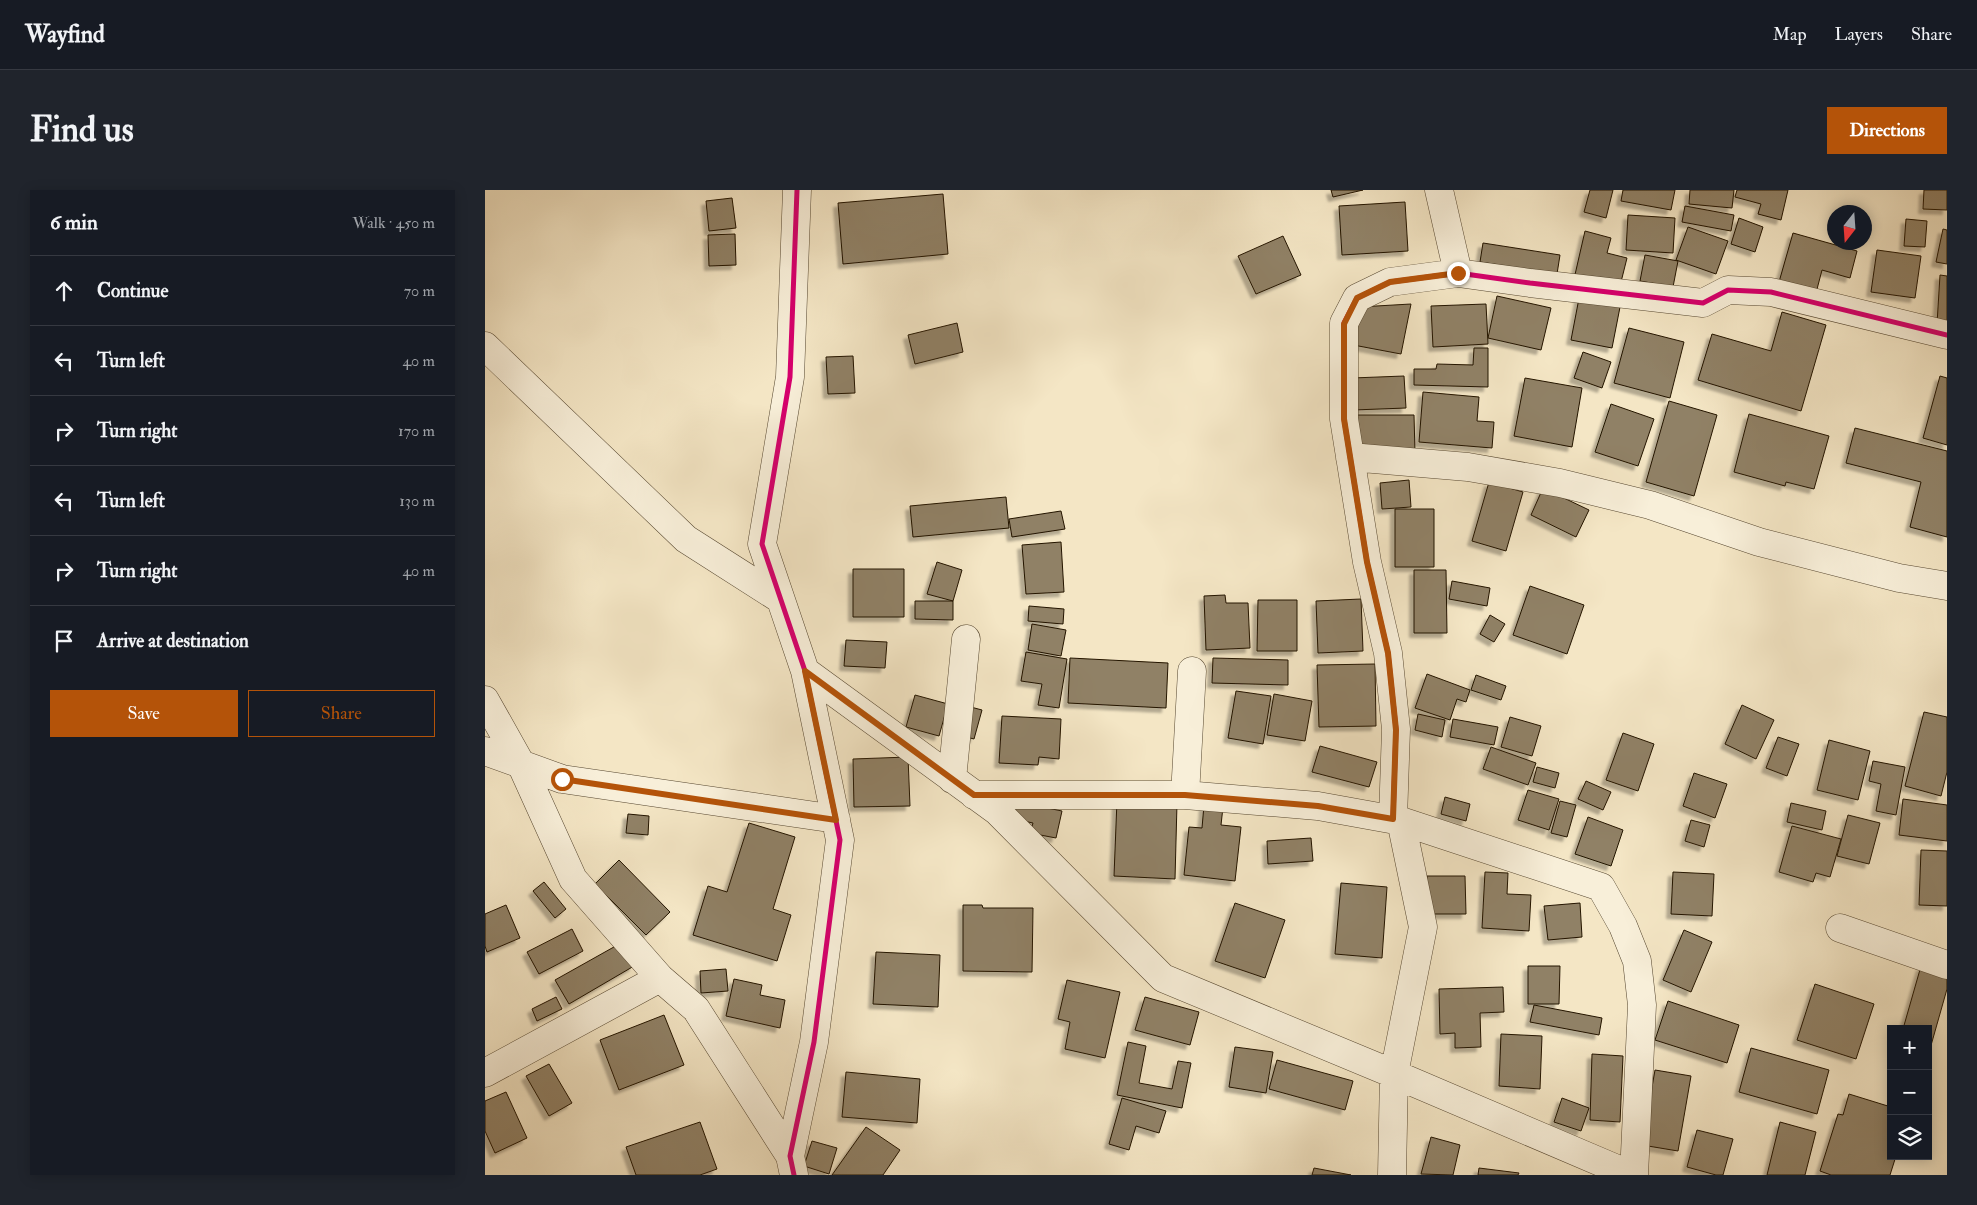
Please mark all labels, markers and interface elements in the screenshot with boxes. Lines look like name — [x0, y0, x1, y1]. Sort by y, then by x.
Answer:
text: Wayfind — [25, 19, 105, 50]
text: Map — [1773, 23, 1807, 46]
text: Layers — [1835, 23, 1883, 46]
text: Share — [1911, 23, 1952, 46]
button: Directions — [1827, 107, 1947, 154]
text: Find us — [30, 108, 134, 152]
north arrow — [1827, 205, 1872, 250]
text: 6 min — [50, 209, 98, 236]
text: Walk · 450 m — [352, 213, 435, 233]
route end — [1447, 262, 1470, 285]
icon: ahead — [50, 277, 78, 305]
text: Continue — [97, 279, 168, 303]
text: 70 m — [404, 281, 435, 301]
icon: left — [50, 347, 78, 375]
text: Turn left — [97, 349, 165, 373]
text: 40 m — [402, 351, 435, 371]
icon: right — [50, 417, 78, 445]
text: Turn right — [97, 419, 177, 443]
text: 170 m — [398, 421, 435, 441]
icon: left — [50, 487, 78, 515]
text: Turn left — [97, 489, 165, 513]
text: 130 m — [399, 491, 435, 511]
icon: right — [50, 557, 78, 585]
text: Turn right — [97, 559, 177, 583]
text: 40 m — [402, 561, 435, 581]
icon: arrive — [50, 627, 78, 655]
text: Arrive at destination — [97, 629, 249, 653]
button: Save — [50, 690, 238, 737]
button: Share — [248, 690, 435, 737]
route start — [551, 768, 574, 791]
map controls — [1887, 1025, 1932, 1160]
button: + — [1887, 1025, 1932, 1070]
button: − — [1887, 1070, 1932, 1115]
button: layers — [1887, 1115, 1932, 1160]

